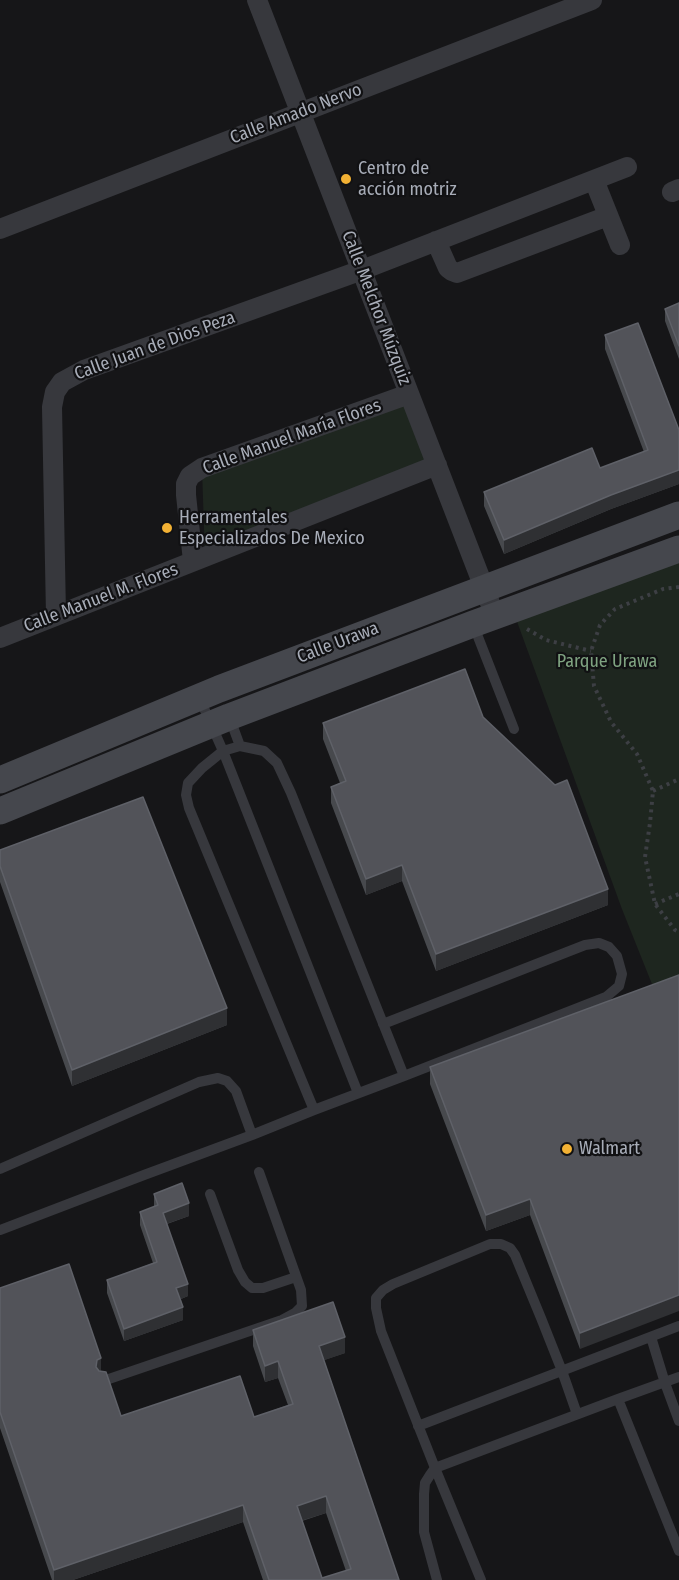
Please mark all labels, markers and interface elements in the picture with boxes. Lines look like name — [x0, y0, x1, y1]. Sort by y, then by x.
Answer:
street label: Calle Amado Nervo — [227, 79, 365, 149]
place label: Centro de acción motriz — [358, 158, 457, 201]
marker: Centro de acción motriz — [339, 172, 353, 186]
street label: Calle Melchor Múzquiz — [337, 228, 415, 388]
street label: Calle Juan de Dios Peza — [72, 307, 238, 385]
street label: Calle Manuel María Flores — [200, 395, 384, 479]
place label: Herramentales Especializados De Mexico — [179, 507, 365, 550]
marker: Herramentales Especializados De Mexico — [160, 521, 174, 535]
street label: Calle Manuel M. Flores — [21, 559, 181, 637]
street label: Calle Urawa — [294, 618, 382, 668]
park label: Parque Urawa — [557, 651, 657, 673]
place label: Walmart — [579, 1138, 640, 1160]
marker: Walmart — [560, 1142, 574, 1156]

